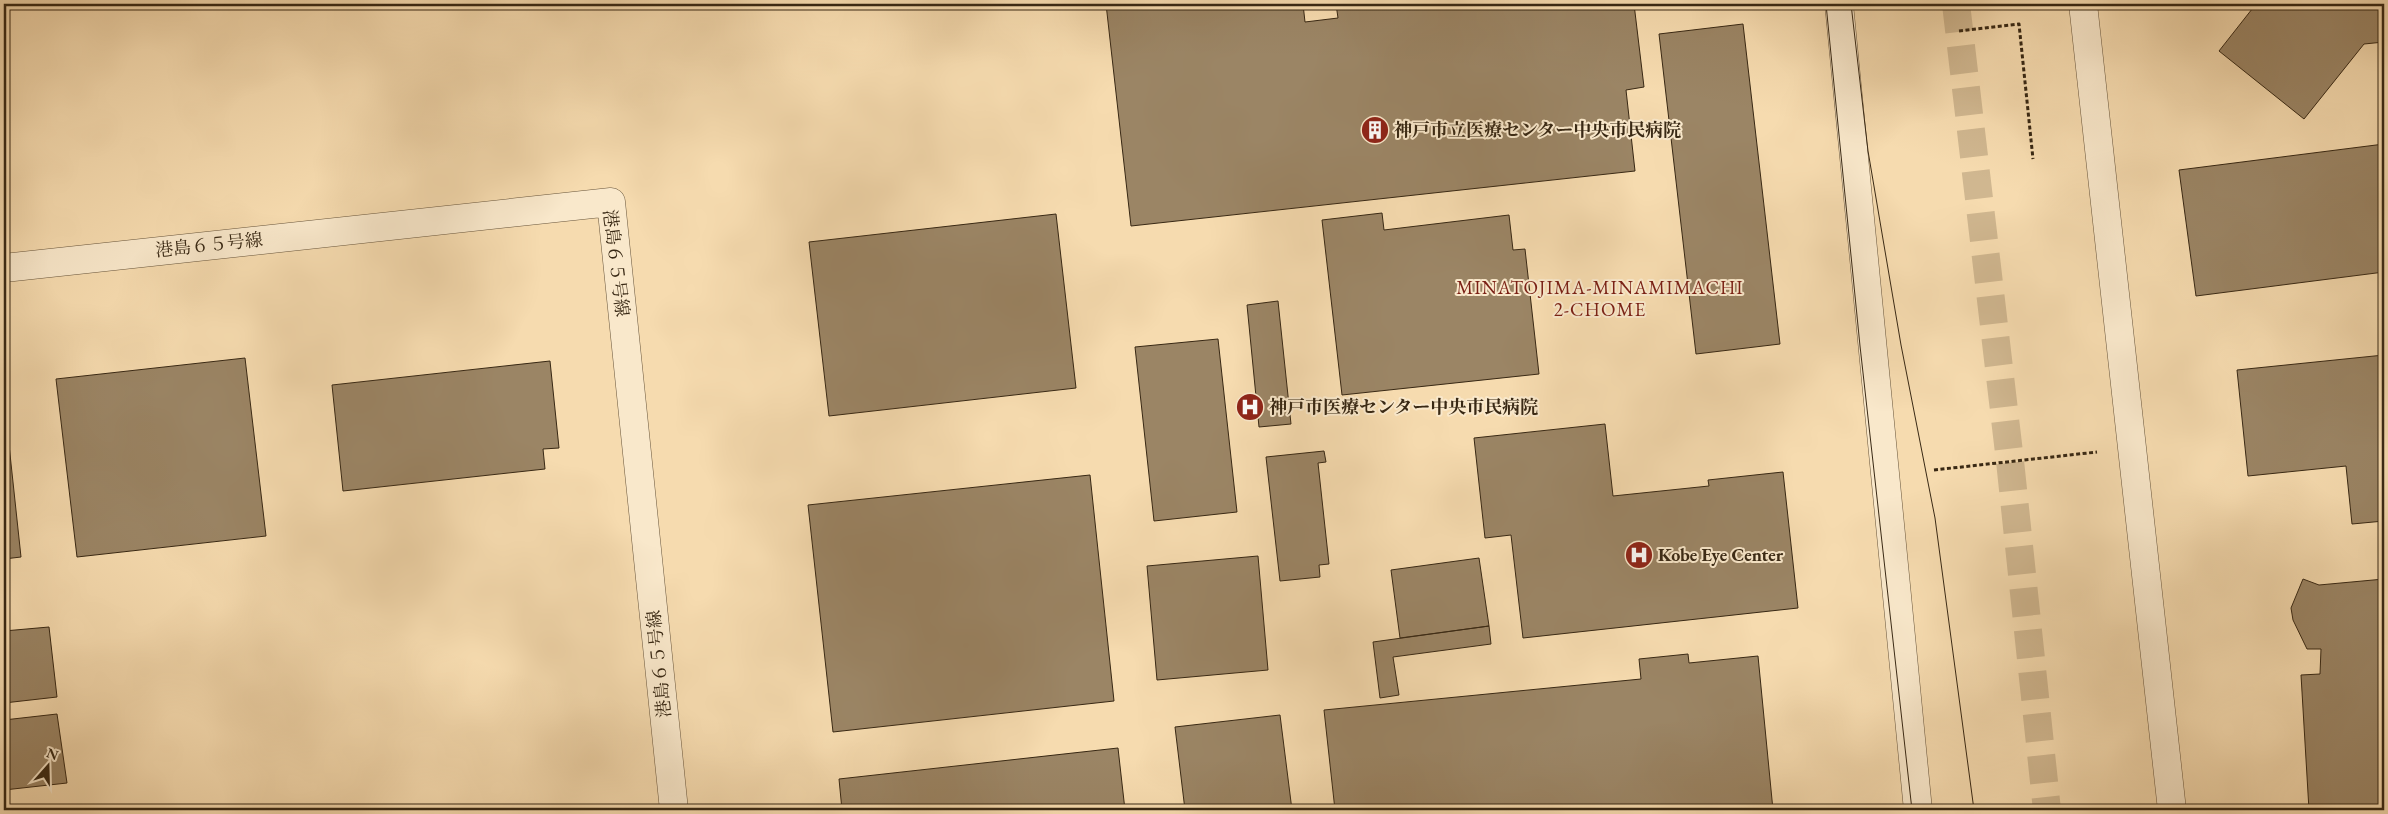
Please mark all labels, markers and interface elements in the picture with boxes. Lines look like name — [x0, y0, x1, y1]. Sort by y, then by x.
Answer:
building icon: 神戸市立医療センター中央市民病院 — [1360, 115, 1390, 145]
place label: 神戸市立医療センター中央市民病院 — [1394, 118, 1681, 141]
street label: 港島６５号線 — [599, 208, 634, 318]
street label: 港島６５号線 — [154, 227, 264, 262]
district label: MINATOJIMA-MINAMIMACHI 2-CHOME — [1456, 275, 1744, 322]
hospital icon: 神戸市医療センター中央市民病院 — [1235, 392, 1265, 422]
place label: 神戸市医療センター中央市民病院 — [1269, 395, 1538, 418]
hospital icon: Kobe Eye Center — [1624, 540, 1654, 570]
place label: Kobe Eye Center — [1658, 543, 1784, 566]
street label: 港島６５号線 — [641, 609, 676, 719]
north arrow — [22, 742, 72, 792]
text: N — [44, 743, 61, 764]

